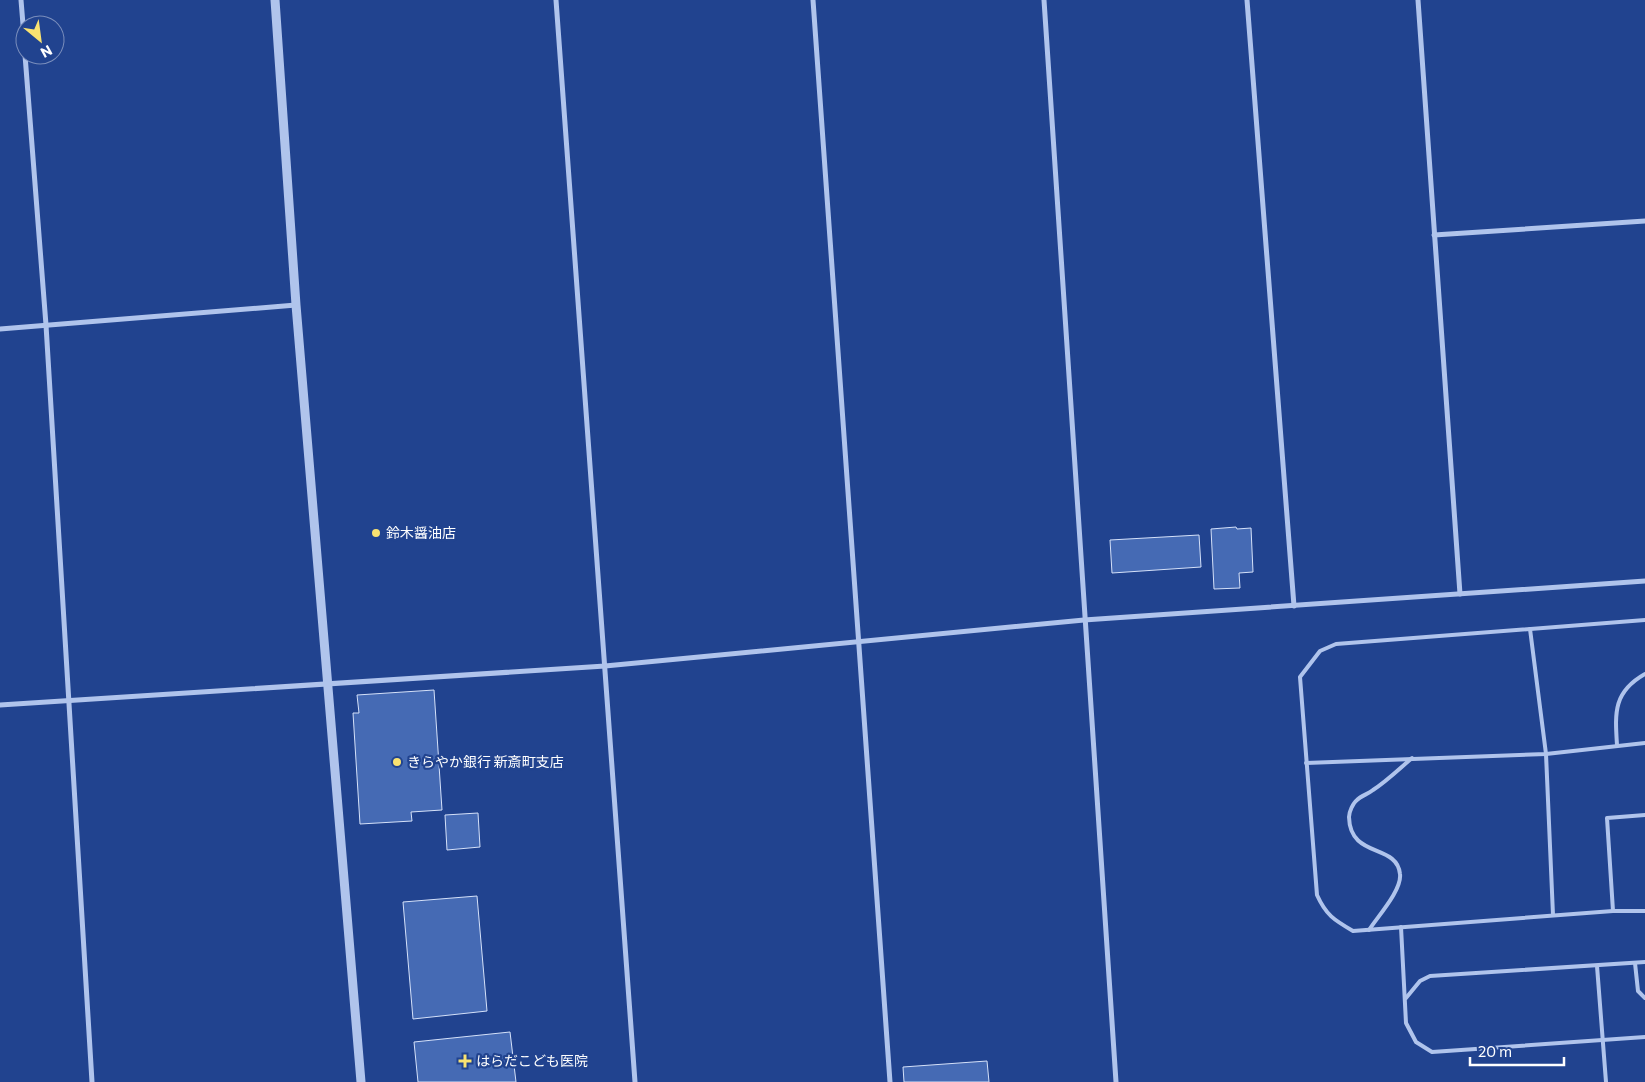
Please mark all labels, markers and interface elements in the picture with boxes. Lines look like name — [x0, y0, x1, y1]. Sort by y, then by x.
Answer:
north arrow — [15, 15, 65, 65]
text: N — [38, 42, 55, 62]
place label: 鈴木醤油店 — [386, 524, 456, 541]
marker: 鈴木醤油店 — [370, 527, 382, 539]
place label: きらやか銀行 新斎町支店 — [407, 753, 564, 770]
marker: きらやか銀行 新斎町支店 — [391, 756, 403, 768]
scale bar — [1470, 1034, 1564, 1066]
text: 20 m — [1478, 1042, 1512, 1060]
place label: はらだこども医院 — [476, 1052, 588, 1069]
marker: はらだこども医院 — [458, 1054, 472, 1068]

